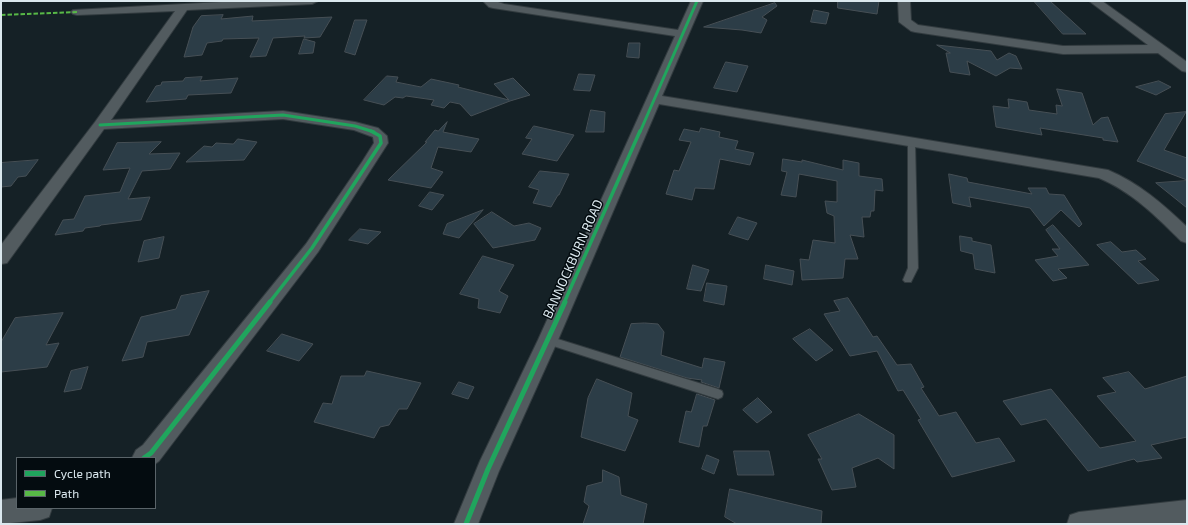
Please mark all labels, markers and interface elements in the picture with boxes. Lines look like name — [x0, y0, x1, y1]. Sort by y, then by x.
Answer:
street label: BANNOCKBURN ROAD — [540, 197, 606, 321]
legend — [16, 457, 156, 509]
text: Cycle path — [54, 466, 111, 480]
text: Path — [54, 486, 79, 500]

